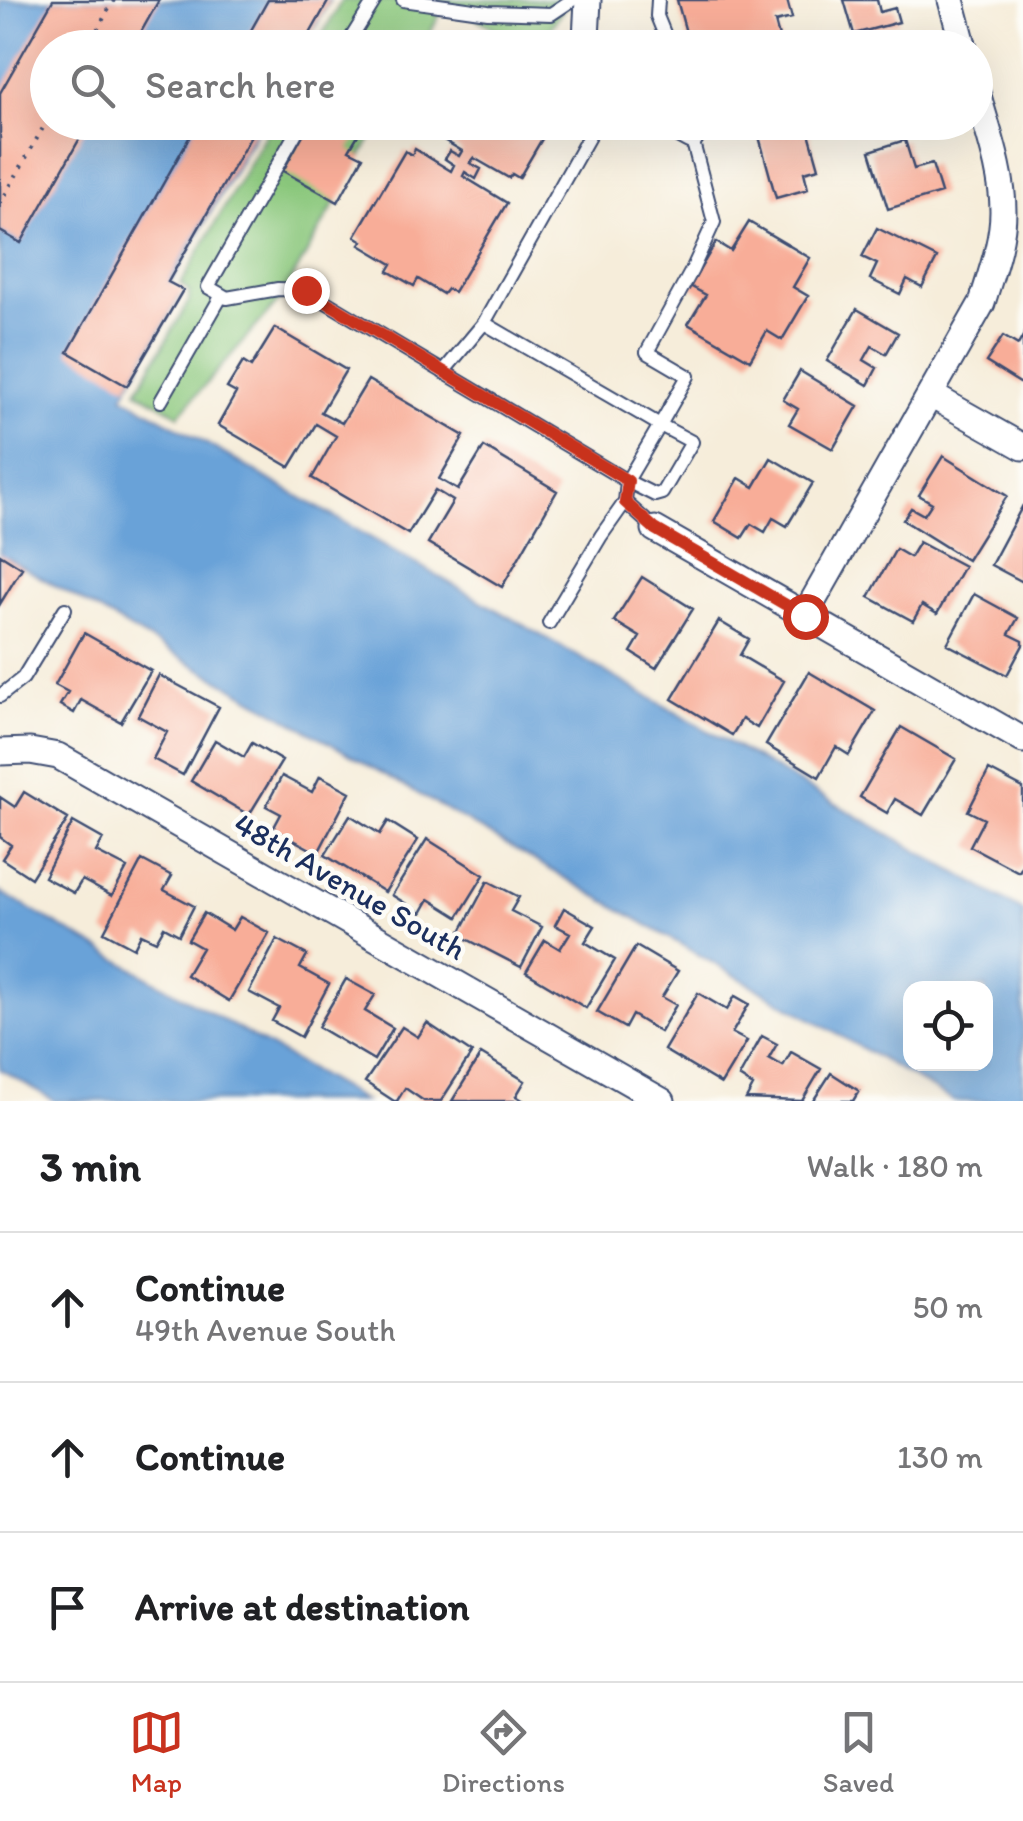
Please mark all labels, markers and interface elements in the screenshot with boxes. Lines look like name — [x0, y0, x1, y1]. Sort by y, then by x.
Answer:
search box — [30, 30, 993, 140]
icon: search — [65, 58, 120, 113]
text: Search here — [145, 62, 336, 108]
route end — [284, 268, 330, 314]
route start — [783, 594, 829, 640]
street label: 48th Avenue South — [227, 804, 473, 968]
map controls — [903, 981, 993, 1071]
button: locate — [903, 981, 993, 1071]
text: 3 min — [40, 1141, 141, 1192]
text: Walk · 180 m — [806, 1147, 983, 1185]
text: Continue — [135, 1265, 285, 1311]
icon: ahead — [40, 1280, 95, 1335]
text: 50 m — [912, 1288, 983, 1326]
text: 49th Avenue South — [135, 1311, 396, 1349]
icon: ahead — [40, 1430, 95, 1485]
text: Continue — [135, 1434, 285, 1480]
text: 130 m — [897, 1438, 983, 1476]
icon: arrive — [40, 1580, 95, 1635]
text: Arrive at destination — [135, 1584, 470, 1630]
tab: Map — [129, 1705, 184, 1799]
tab: Directions — [442, 1705, 565, 1799]
tab: Saved — [823, 1705, 894, 1799]

